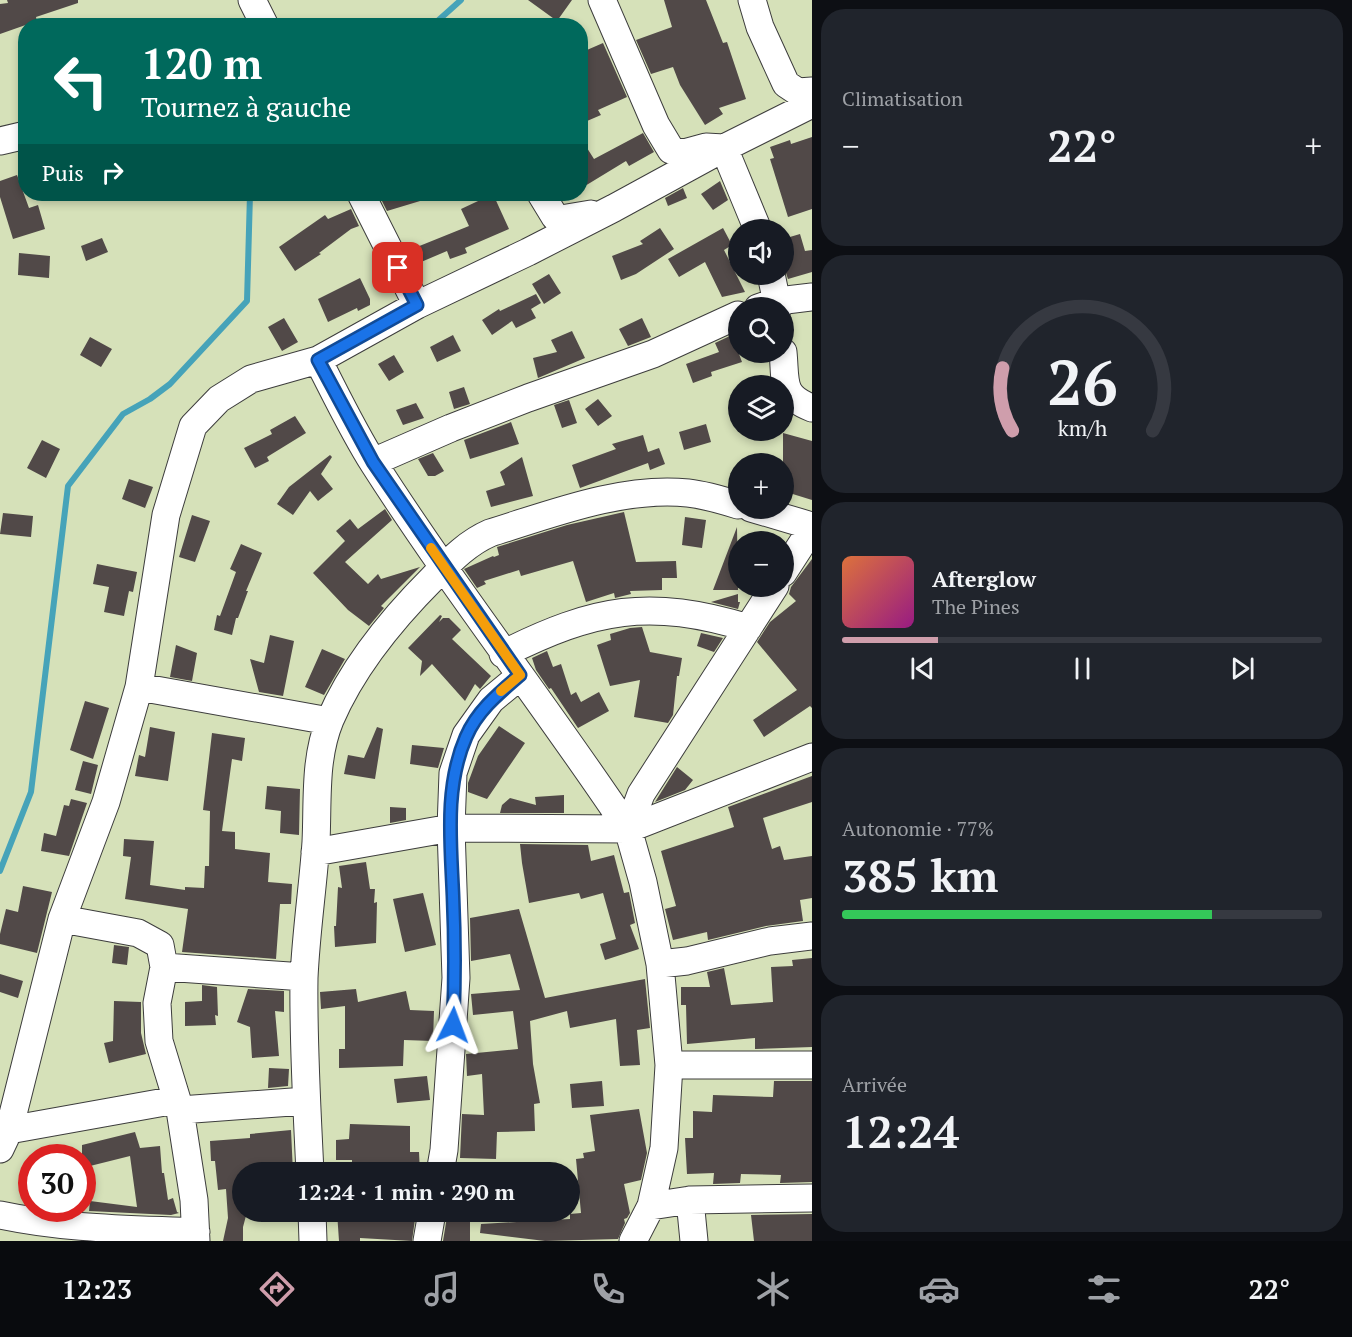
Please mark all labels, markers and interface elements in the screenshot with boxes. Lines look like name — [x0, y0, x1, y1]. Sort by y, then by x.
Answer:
text: 120 m — [141, 35, 262, 91]
icon: left — [42, 42, 120, 120]
text: Climatisation — [842, 85, 963, 112]
text: Tournez à gauche — [141, 89, 351, 125]
text: 22° — [1047, 115, 1117, 175]
text: − — [842, 124, 860, 167]
text: + — [1304, 124, 1322, 167]
icon: right — [96, 156, 129, 189]
text: Puis — [42, 158, 84, 187]
map controls — [728, 219, 794, 597]
button: sound — [728, 219, 794, 285]
pin — [372, 242, 423, 293]
icon: arrive — [381, 251, 414, 284]
button: search — [728, 297, 794, 363]
text: 26 — [1047, 340, 1117, 423]
button: layers — [728, 375, 794, 441]
text: km/h — [1057, 415, 1107, 443]
button: + — [728, 453, 794, 519]
button: − — [728, 531, 794, 597]
text: Afterglow — [932, 564, 1036, 593]
text: The Pines — [932, 593, 1020, 620]
icon: previous — [906, 652, 939, 685]
icon: pause — [1066, 652, 1099, 685]
icon: next — [1226, 652, 1259, 685]
text: Autonomie · 77% — [842, 815, 994, 842]
text: 385 km — [842, 845, 998, 905]
position arrow — [421, 993, 485, 1057]
text: Arrivée — [842, 1071, 907, 1098]
text: 12:24 — [842, 1101, 959, 1161]
speed limit sign: 30 — [18, 1144, 96, 1222]
text: 12:24 · 1 min · 290 m — [297, 1177, 515, 1206]
icon: directions — [256, 1268, 298, 1310]
icon: music — [421, 1268, 463, 1310]
icon: phone — [587, 1268, 629, 1310]
icon: climate — [752, 1268, 794, 1310]
icon: car — [918, 1268, 960, 1310]
icon: filters — [1083, 1268, 1125, 1310]
text: 12:23 — [62, 1271, 132, 1307]
text: 22° — [1249, 1271, 1290, 1307]

